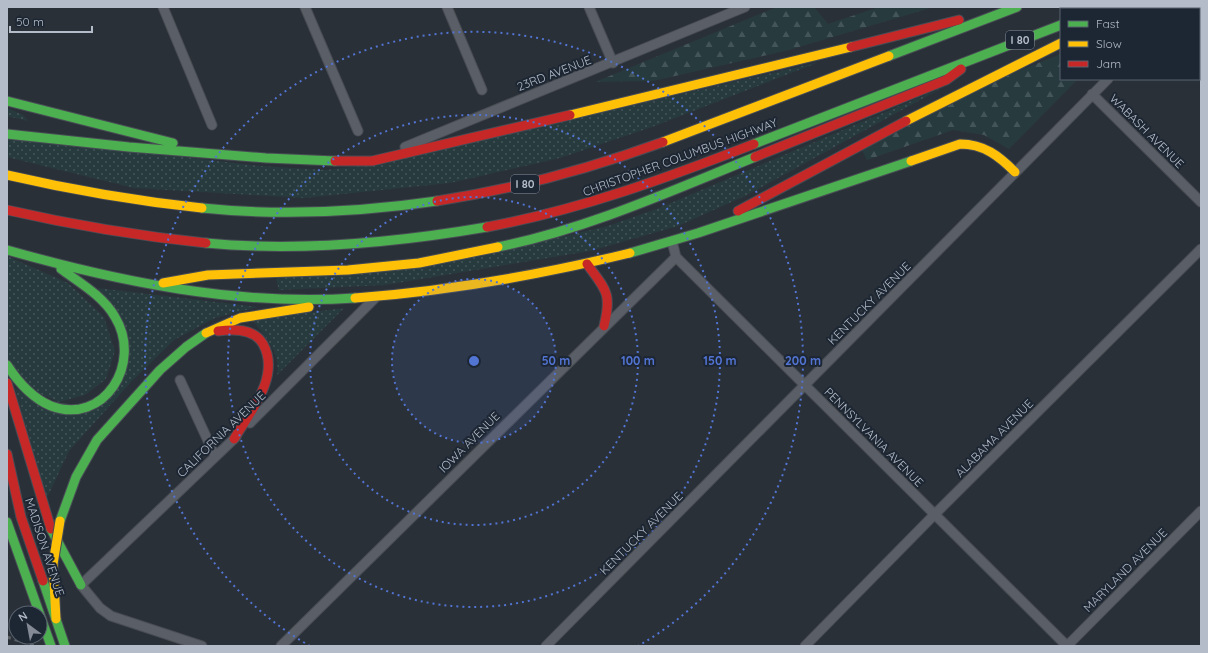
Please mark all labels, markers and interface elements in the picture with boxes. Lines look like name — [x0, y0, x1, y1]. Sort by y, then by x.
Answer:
scale bar — [10, 8, 92, 34]
legend — [1060, 8, 1200, 80]
text: 50 m — [16, 14, 44, 29]
text: Fast — [1096, 16, 1120, 31]
road number: I 80 — [1006, 31, 1034, 49]
text: Slow — [1096, 36, 1122, 51]
street label: 23RD AVENUE — [515, 52, 593, 94]
text: Jam — [1096, 56, 1121, 71]
street label: WABASH AVENUE — [1107, 91, 1187, 171]
street label: CHRISTOPHER COLUMBUS HIGHWAY — [581, 115, 780, 199]
road number: I 80 — [511, 175, 539, 193]
street label: KENTUCKY AVENUE — [824, 258, 914, 348]
text: 50 m — [542, 353, 570, 368]
text: 100 m — [621, 353, 655, 368]
text: 150 m — [703, 353, 737, 368]
text: 200 m — [785, 353, 821, 368]
centre of rings — [467, 354, 481, 368]
street label: PENNSYLVANIA AVENUE — [821, 384, 927, 490]
street label: CALIFORNIA AVENUE — [174, 388, 269, 480]
street label: ALABAMA AVENUE — [952, 396, 1036, 480]
street label: IOWA AVENUE — [435, 408, 503, 476]
street label: KENTUCKY AVENUE — [596, 488, 686, 578]
street label: MADISON AVENUE — [22, 496, 68, 598]
street label: MARYLAND AVENUE — [1080, 525, 1170, 615]
north arrow — [8, 605, 48, 645]
text: N — [16, 608, 30, 625]

